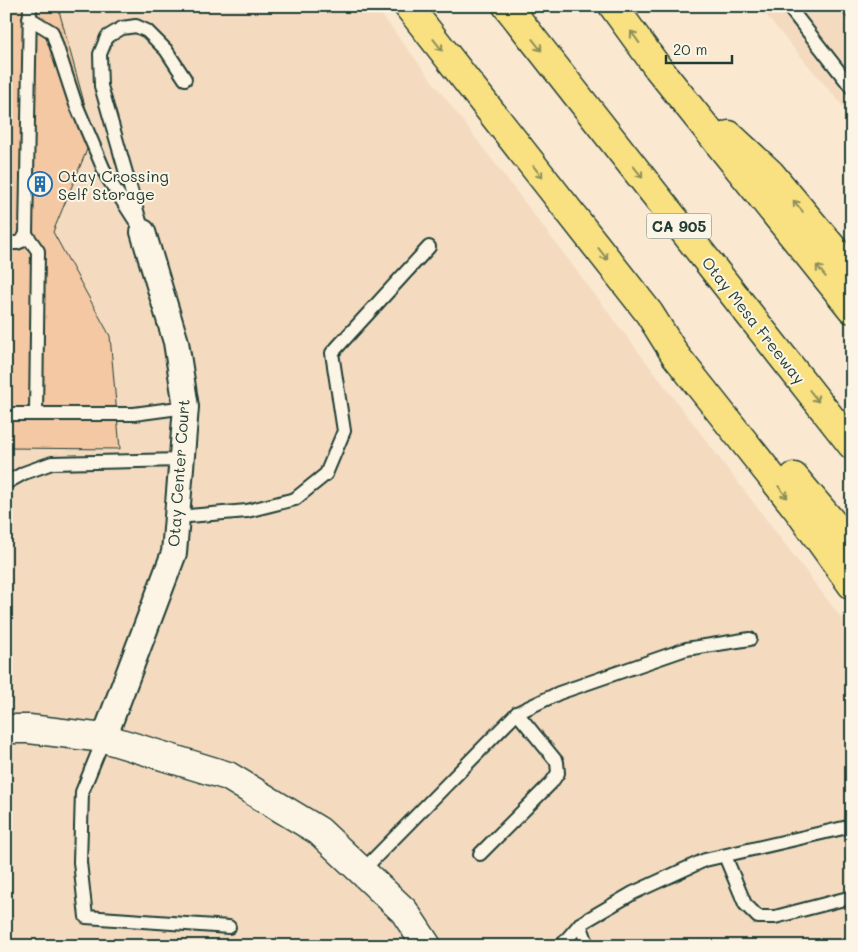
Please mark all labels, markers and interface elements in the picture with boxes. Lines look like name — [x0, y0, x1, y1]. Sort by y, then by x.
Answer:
one-way arrow — [630, 30, 640, 44]
scale bar — [666, 32, 732, 64]
one-way arrow — [433, 38, 444, 51]
one-way arrow — [531, 38, 542, 51]
text: 20 m — [673, 39, 707, 59]
place label: Otay Crossing Self Storage — [58, 165, 169, 204]
one-way arrow — [632, 165, 643, 178]
one-way arrow — [533, 166, 544, 179]
building icon: Otay Crossing Self Storage — [27, 171, 53, 197]
one-way arrow — [793, 200, 804, 213]
road number: CA 905 — [646, 214, 712, 238]
one-way arrow — [597, 247, 608, 260]
street label: Otay Mesa Freeway — [698, 252, 810, 388]
one-way arrow — [816, 265, 827, 278]
one-way arrow — [808, 389, 819, 402]
street label: Otay Center Court — [162, 398, 194, 548]
one-way arrow — [778, 485, 789, 498]

